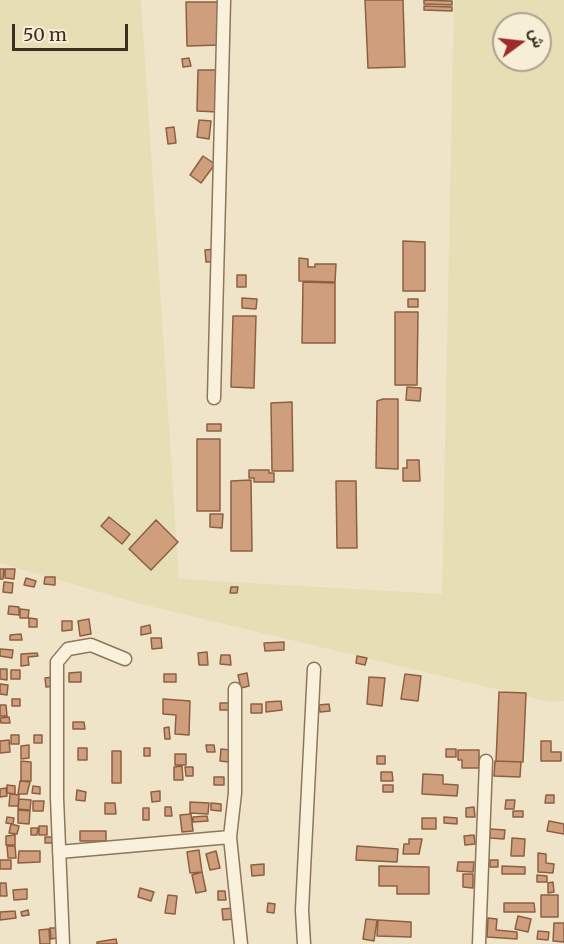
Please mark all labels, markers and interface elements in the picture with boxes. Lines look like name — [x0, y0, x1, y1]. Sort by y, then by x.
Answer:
scale bar — [15, 12, 130, 50]
north arrow — [492, 12, 552, 72]
text: 50 m — [23, 23, 67, 46]
text: ش — [525, 26, 550, 50]

